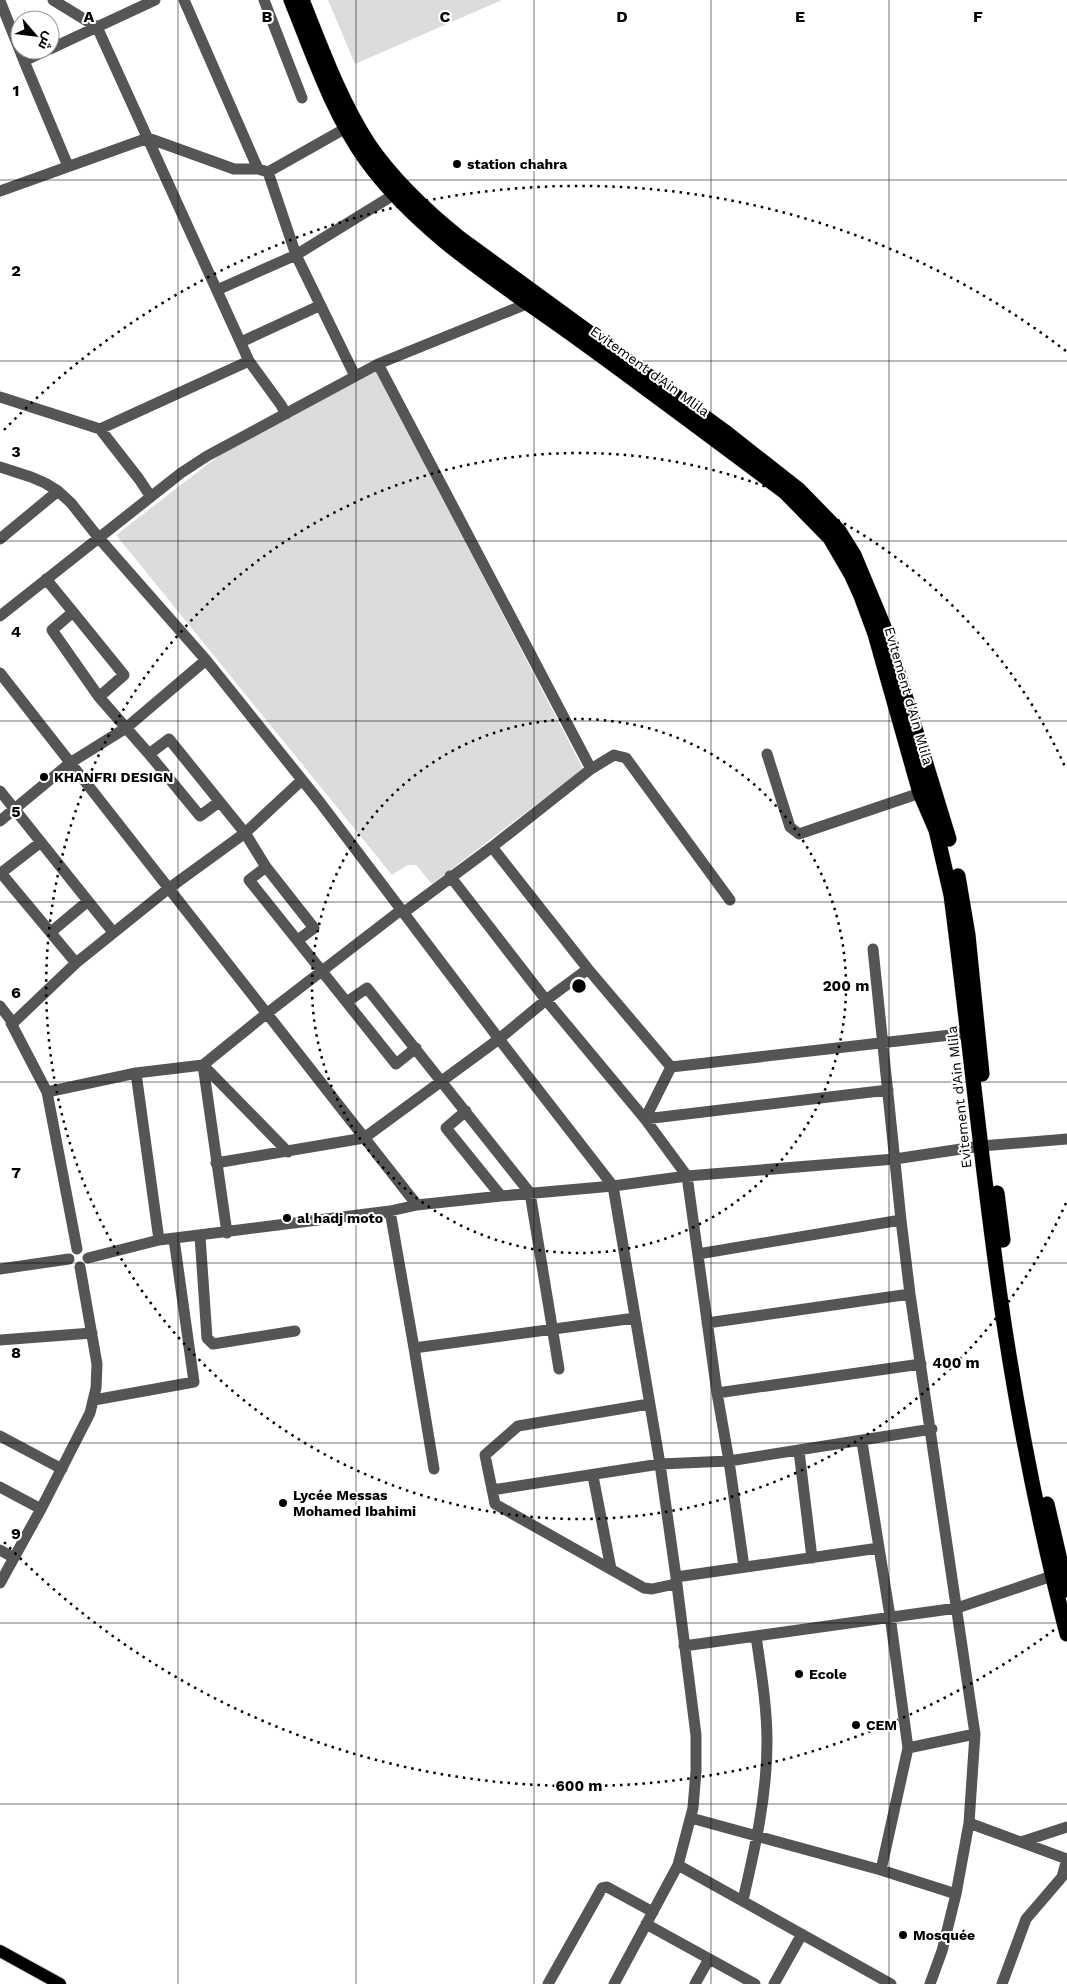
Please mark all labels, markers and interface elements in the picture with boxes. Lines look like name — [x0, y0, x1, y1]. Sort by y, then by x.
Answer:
text: A — [84, 7, 95, 26]
text: B — [262, 7, 273, 26]
text: C — [440, 7, 451, 26]
text: D — [616, 7, 628, 26]
text: E — [795, 7, 805, 26]
text: F — [973, 7, 983, 26]
north arrow — [10, 10, 60, 60]
text: ش — [34, 29, 58, 53]
text: 1 — [13, 81, 19, 100]
place label: station chahra — [467, 156, 568, 172]
marker: station chahra — [451, 158, 463, 170]
text: 2 — [11, 261, 21, 280]
street label: Evitement d'Ain Mlila — [587, 322, 713, 420]
text: 3 — [11, 442, 21, 461]
text: 4 — [11, 622, 21, 641]
street label: Evitement d'Ain Mlila — [882, 625, 936, 767]
place label: KHANFRI DESIGN — [54, 769, 173, 785]
marker: KHANFRI DESIGN — [38, 771, 50, 783]
text: 5 — [11, 802, 21, 821]
centre of rings — [570, 977, 588, 995]
text: 200 m — [823, 977, 869, 995]
text: 6 — [11, 983, 21, 1002]
street label: Evitement d'Ain Mlila — [944, 1025, 974, 1169]
text: 7 — [11, 1163, 21, 1182]
place label: al hadj moto — [297, 1210, 383, 1226]
marker: al hadj moto — [281, 1212, 293, 1224]
text: 8 — [11, 1343, 21, 1362]
text: 400 m — [932, 1354, 980, 1372]
place label: Lycée Messas Mohamed Ibahimi — [293, 1487, 416, 1519]
marker: Lycée Messas Mohamed Ibahimi — [277, 1497, 289, 1509]
text: 9 — [11, 1524, 21, 1543]
place label: Ecole — [809, 1666, 847, 1682]
marker: Ecole — [793, 1668, 805, 1680]
place label: CEM — [866, 1717, 897, 1733]
marker: CEM — [850, 1719, 862, 1731]
text: 600 m — [556, 1777, 602, 1795]
place label: Mosquée — [913, 1927, 975, 1943]
marker: Mosquée — [897, 1929, 909, 1941]

